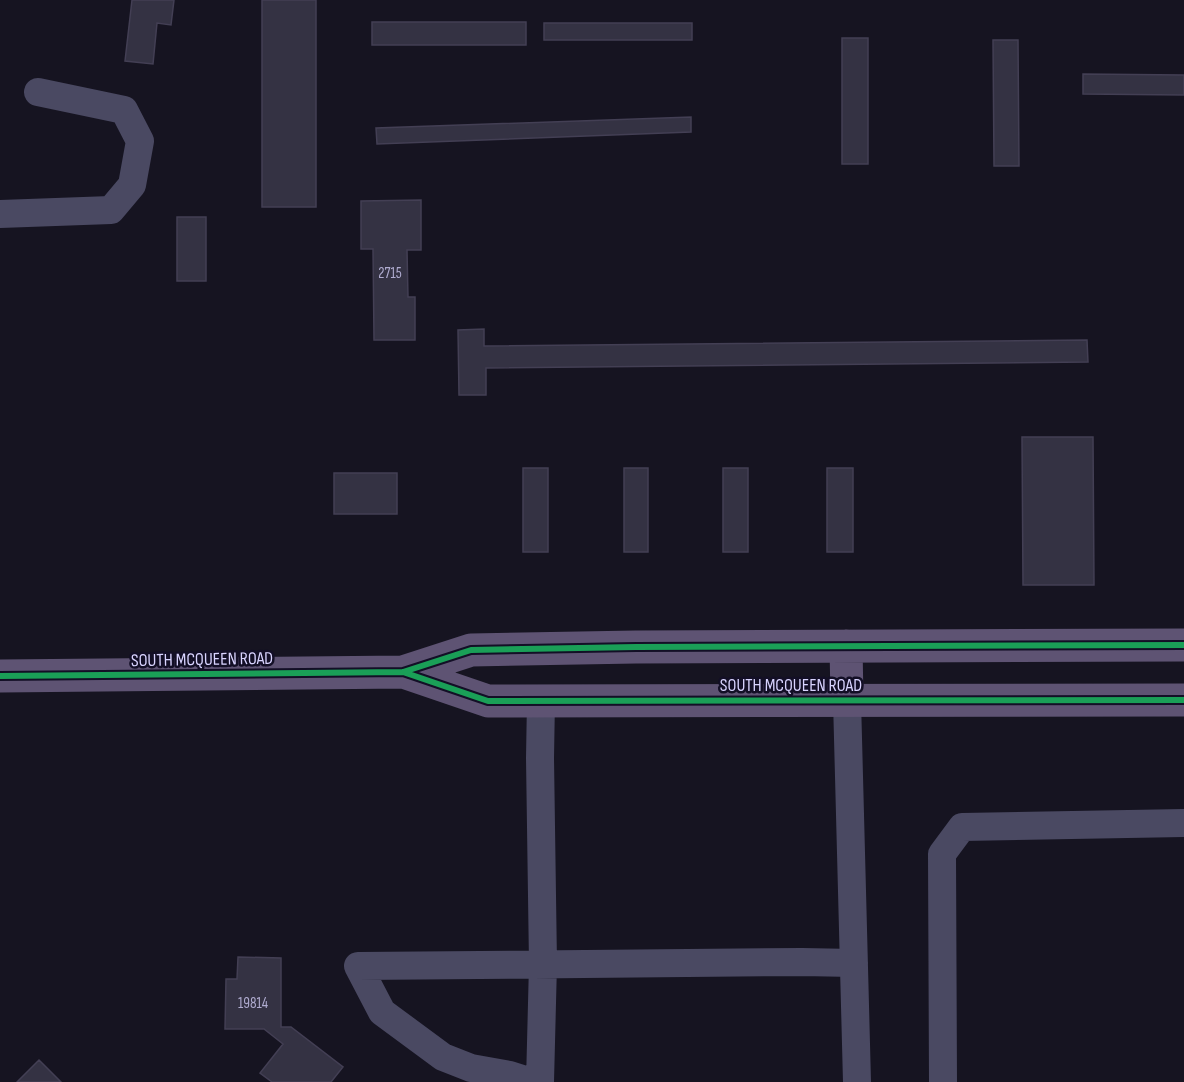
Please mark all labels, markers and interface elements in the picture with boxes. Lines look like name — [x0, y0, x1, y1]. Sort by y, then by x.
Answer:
house number: 2715 — [378, 264, 402, 283]
street label: SOUTH MCQUEEN ROAD — [131, 648, 273, 671]
street label: SOUTH MCQUEEN ROAD — [720, 675, 862, 696]
house number: 19814 — [238, 994, 268, 1013]

